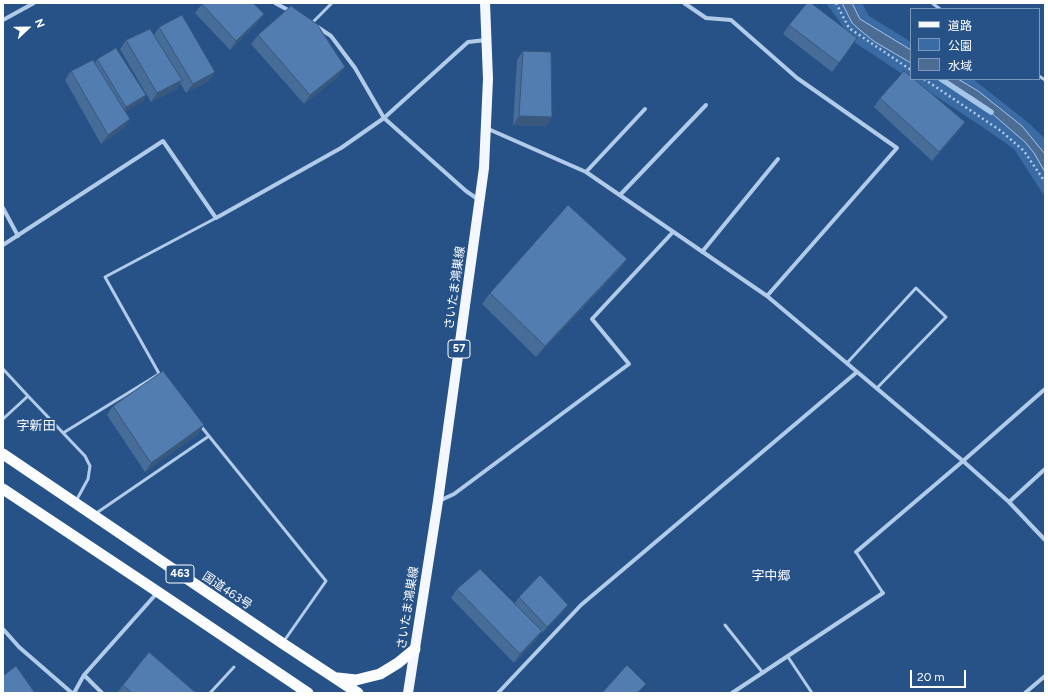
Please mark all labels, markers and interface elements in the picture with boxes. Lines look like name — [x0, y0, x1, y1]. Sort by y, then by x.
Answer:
north arrow — [8, 8, 48, 48]
legend — [910, 8, 1040, 80]
text: N — [32, 17, 47, 30]
text: 道路 — [948, 19, 972, 33]
text: 公園 — [948, 39, 972, 53]
text: 水域 — [948, 59, 972, 73]
street label: さいたま鴻巣線 — [442, 245, 468, 331]
road number: 57 — [448, 340, 470, 358]
district label: 字新田 — [17, 418, 55, 434]
road number: 463 — [166, 565, 194, 583]
street label: さいたま鴻巣線 — [394, 565, 422, 651]
district label: 字中郷 — [752, 568, 790, 584]
street label: 国道463号 — [199, 569, 255, 613]
scale bar — [912, 662, 968, 688]
text: 20 m — [917, 670, 945, 684]

